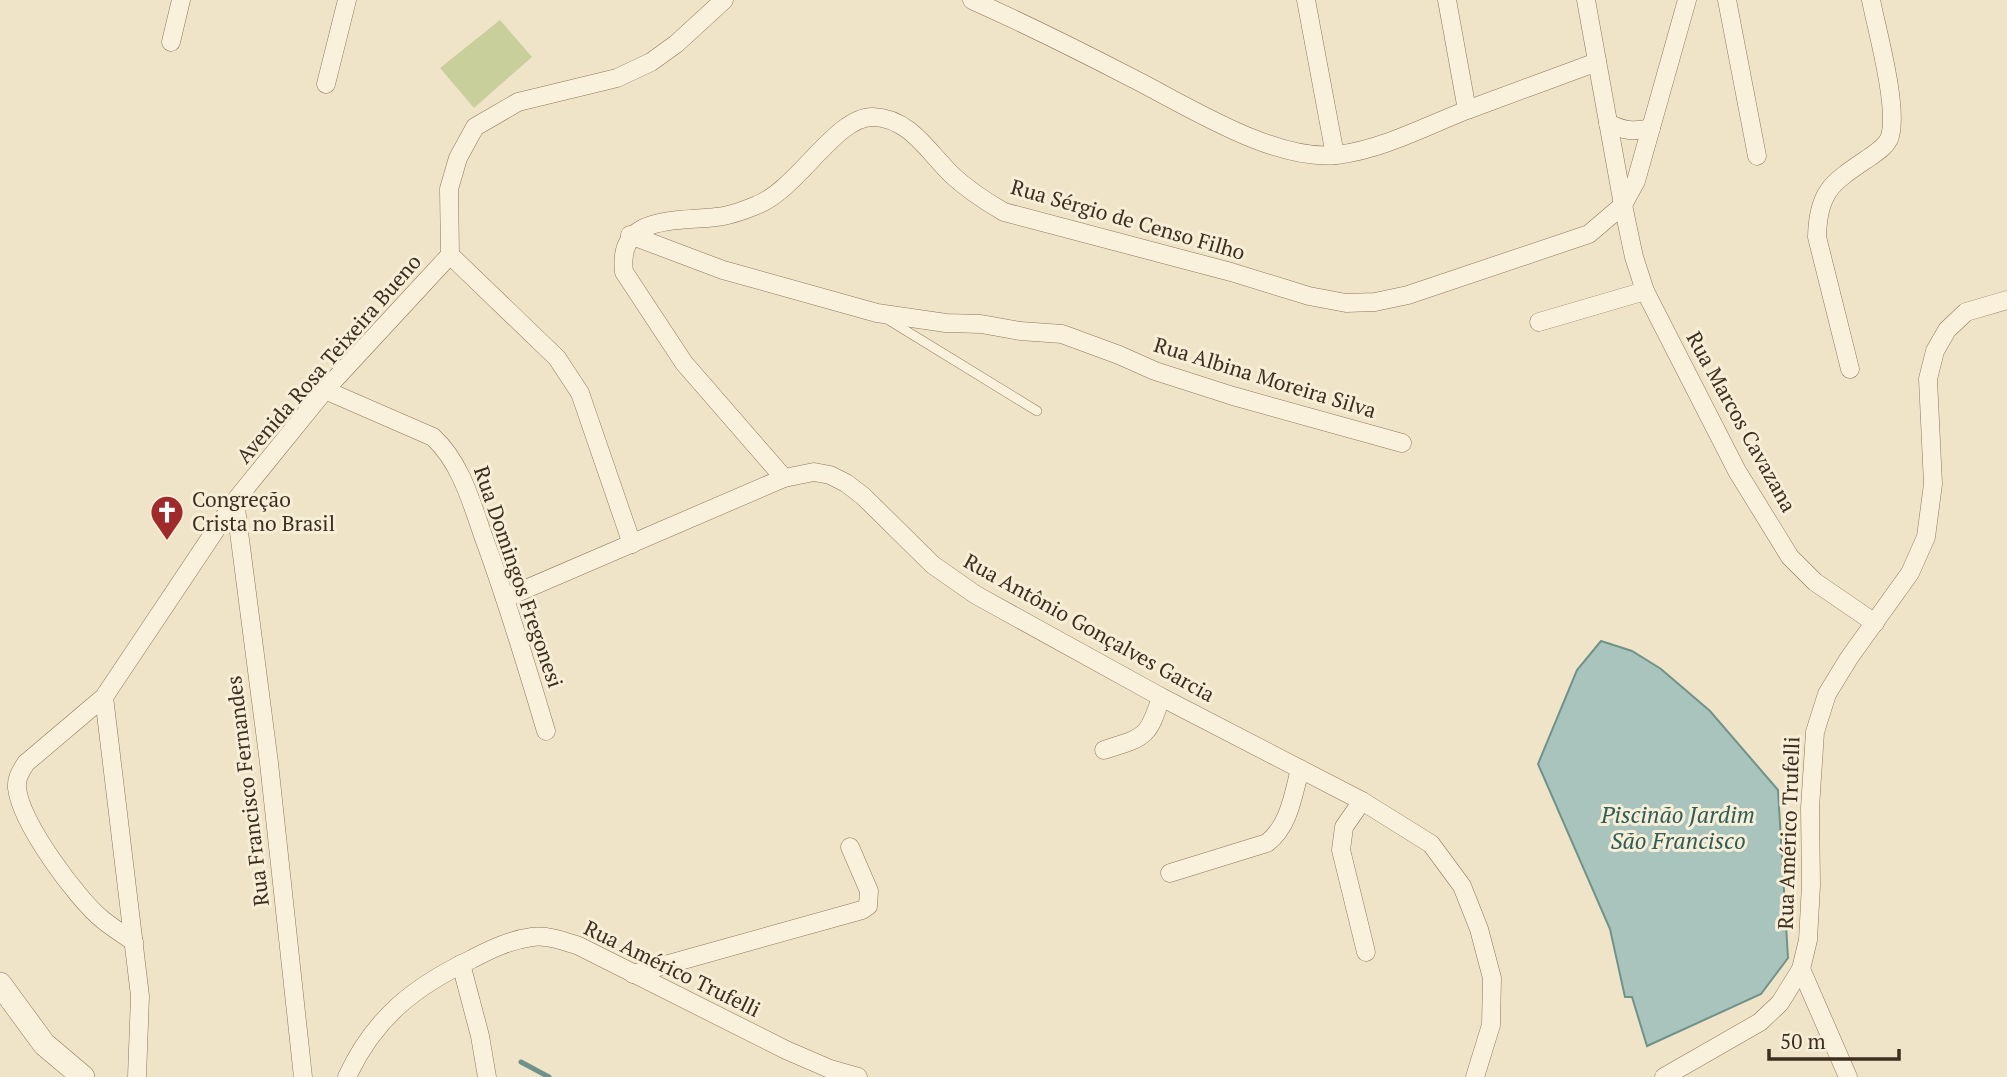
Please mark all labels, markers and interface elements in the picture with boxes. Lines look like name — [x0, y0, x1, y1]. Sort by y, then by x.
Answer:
street label: Rua Sérgio de Censo Filho — [1008, 172, 1249, 266]
street label: Avenida Rosa Teixeira Bueno — [230, 248, 427, 469]
street label: Rua Marcos Cavazana — [1681, 326, 1803, 517]
street label: Rua Albina Moreira Silva — [1151, 330, 1380, 424]
street label: Rua Domingos Fregonesi — [468, 462, 570, 691]
place label: Congreção Crista no Brasil — [192, 485, 335, 537]
church icon: Congreção Crista no Brasil — [148, 493, 186, 542]
street label: Rua Antônio Gonçalves Garcia — [959, 546, 1220, 708]
street label: Rua Francisco Fernandes — [219, 674, 275, 908]
street label: Rua Américo Trufelli — [1771, 736, 1805, 930]
water label: Piscinão Jardim São Francisco — [1600, 799, 1755, 856]
street label: Rua Américo Trufelli — [580, 913, 765, 1023]
scale bar — [1769, 1018, 1898, 1062]
text: 50 m — [1780, 1027, 1826, 1055]

